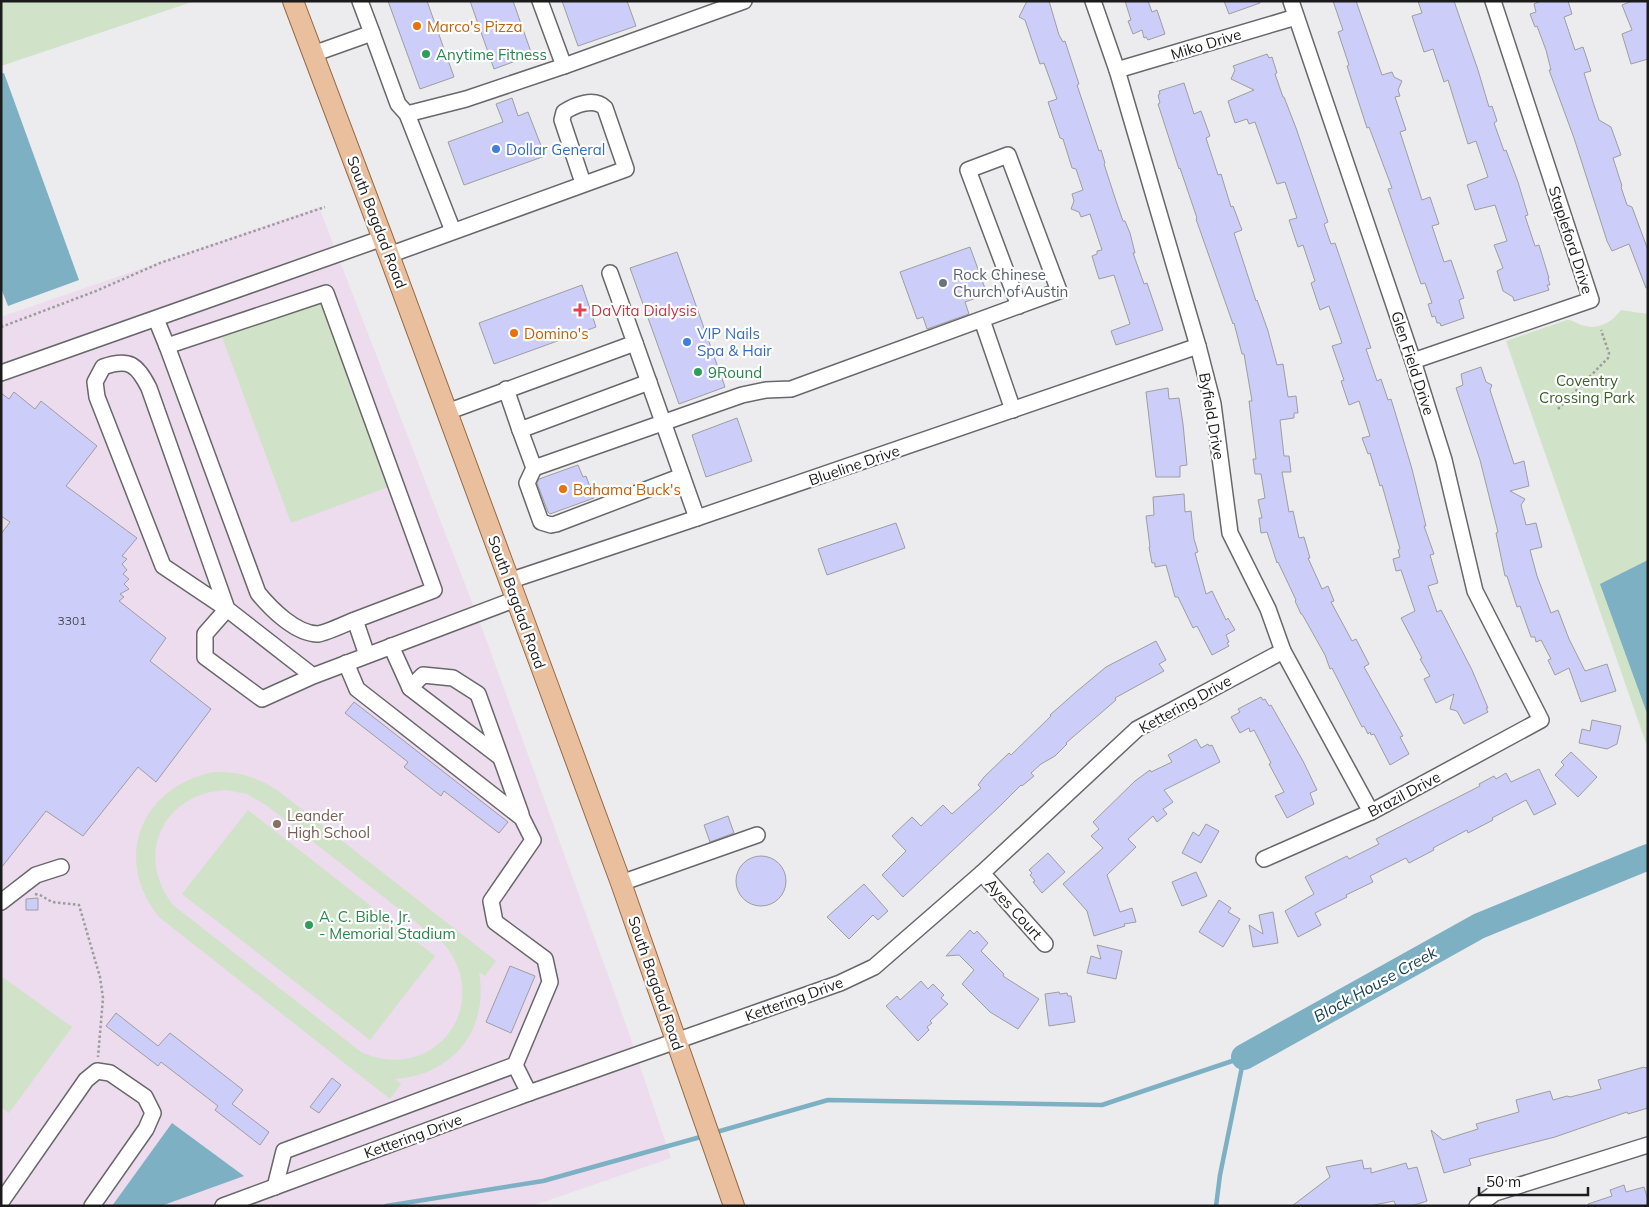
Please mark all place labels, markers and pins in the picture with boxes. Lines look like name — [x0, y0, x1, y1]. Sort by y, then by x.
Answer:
place label: Marco's Pizza — [427, 17, 523, 36]
marker: Marco's Pizza — [411, 20, 423, 32]
place label: Anytime Fitness — [436, 45, 547, 64]
marker: Anytime Fitness — [420, 48, 432, 60]
place label: Dollar General — [506, 140, 605, 159]
marker: Dollar General — [490, 143, 502, 155]
place label: Rock Chinese Church of Austin — [953, 265, 1068, 301]
marker: Rock Chinese Church of Austin — [937, 277, 949, 289]
place label: DaVita Dialysis — [591, 301, 697, 320]
marker: DaVita Dialysis — [573, 303, 587, 317]
place label: Domino's — [524, 324, 589, 343]
place label: VIP Nails Spa & Hair — [697, 324, 772, 360]
marker: Domino's — [508, 327, 520, 339]
marker: VIP Nails Spa & Hair — [681, 336, 693, 348]
place label: 9Round — [708, 363, 762, 382]
marker: 9Round — [692, 366, 704, 378]
place label: Bahama Buck's — [573, 480, 681, 499]
marker: Bahama Buck's — [557, 483, 569, 495]
place label: Leander High School — [287, 806, 370, 842]
marker: Leander High School — [271, 818, 283, 830]
place label: A. C. Bible, Jr. - Memorial Stadium — [319, 907, 456, 943]
marker: A. C. Bible, Jr. - Memorial Stadium — [303, 919, 315, 931]

